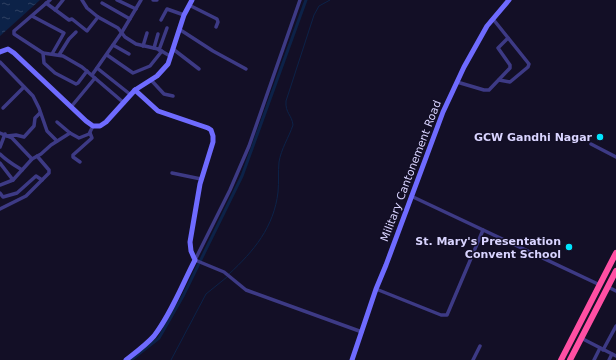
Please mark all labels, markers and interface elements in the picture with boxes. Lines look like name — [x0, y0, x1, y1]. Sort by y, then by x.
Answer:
street label: Military Cantonement Road — [378, 99, 444, 243]
place label: GCW Gandhi Nagar — [474, 131, 593, 144]
marker: GCW Gandhi Nagar — [595, 132, 605, 142]
place label: St. Mary's Presentation Convent School — [415, 235, 561, 261]
marker: St. Mary's Presentation Convent School — [564, 242, 574, 252]

